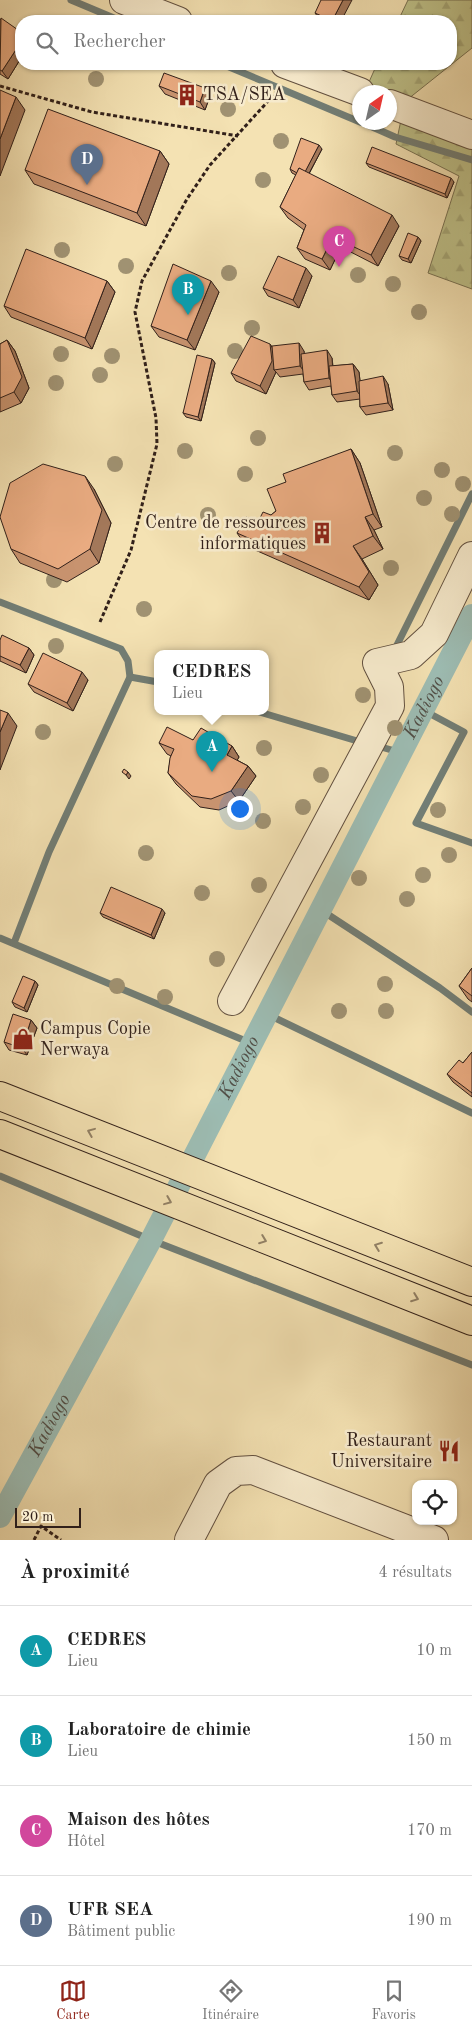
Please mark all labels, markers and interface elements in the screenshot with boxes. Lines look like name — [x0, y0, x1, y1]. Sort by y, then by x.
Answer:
search box — [15, 15, 457, 70]
icon: search — [33, 29, 61, 57]
text: Rechercher — [73, 33, 166, 52]
building icon: TSA/SEA — [174, 82, 200, 108]
north arrow — [352, 85, 397, 130]
place label: TSA/SEA — [203, 86, 286, 104]
pin: D — [71, 144, 103, 185]
pin: C — [323, 226, 355, 267]
pin: B — [172, 274, 204, 315]
place label: Centre de ressources informatiques — [145, 514, 306, 553]
building icon: Centre de ressources informatiques — [309, 520, 335, 546]
popup — [154, 650, 269, 715]
text: CEDRES — [172, 663, 251, 682]
water label: Kadiogo — [400, 673, 448, 743]
text: Lieu — [172, 686, 203, 702]
pin: A — [196, 731, 228, 772]
your location — [227, 796, 253, 822]
place label: Campus Copie Nerwaya — [40, 1020, 150, 1059]
shop icon: Campus Copie Nerwaya — [10, 1026, 36, 1052]
water label: Kadiogo — [215, 1033, 263, 1103]
one-way arrow — [87, 1128, 96, 1138]
one-way arrow — [163, 1195, 172, 1206]
one-way arrow — [259, 1234, 267, 1244]
one-way arrow — [374, 1241, 383, 1252]
one-way arrow — [410, 1292, 419, 1303]
water label: Kadiogo — [25, 1391, 74, 1461]
place label: Restaurant Universitaire — [331, 1432, 432, 1471]
restaurant icon: Restaurant Universitaire — [436, 1438, 462, 1464]
map controls — [412, 1480, 457, 1525]
button: locate — [412, 1480, 457, 1525]
scale bar — [15, 1505, 81, 1528]
text: 20 m — [22, 1510, 53, 1524]
text: À proximité — [20, 1562, 130, 1583]
text: 4 résultats — [378, 1565, 452, 1581]
text: CEDRES — [67, 1631, 146, 1650]
text: A — [30, 1643, 42, 1659]
text: 10 m — [416, 1643, 452, 1659]
text: Lieu — [67, 1654, 98, 1670]
text: Laboratoire de chimie — [67, 1721, 251, 1740]
text: B — [30, 1733, 42, 1749]
text: 150 m — [407, 1733, 452, 1749]
text: Lieu — [67, 1744, 98, 1760]
text: Maison des hôtes — [67, 1811, 210, 1830]
text: C — [31, 1823, 41, 1839]
text: 170 m — [407, 1823, 452, 1839]
text: Hôtel — [67, 1834, 105, 1850]
text: UFR SEA — [67, 1901, 153, 1920]
text: D — [30, 1913, 42, 1929]
text: 190 m — [407, 1913, 452, 1929]
text: Bâtiment public — [67, 1924, 175, 1940]
tab: Carte — [56, 1977, 90, 2024]
tab: Itinéraire — [202, 1977, 259, 2024]
tab: Favoris — [371, 1977, 416, 2024]

